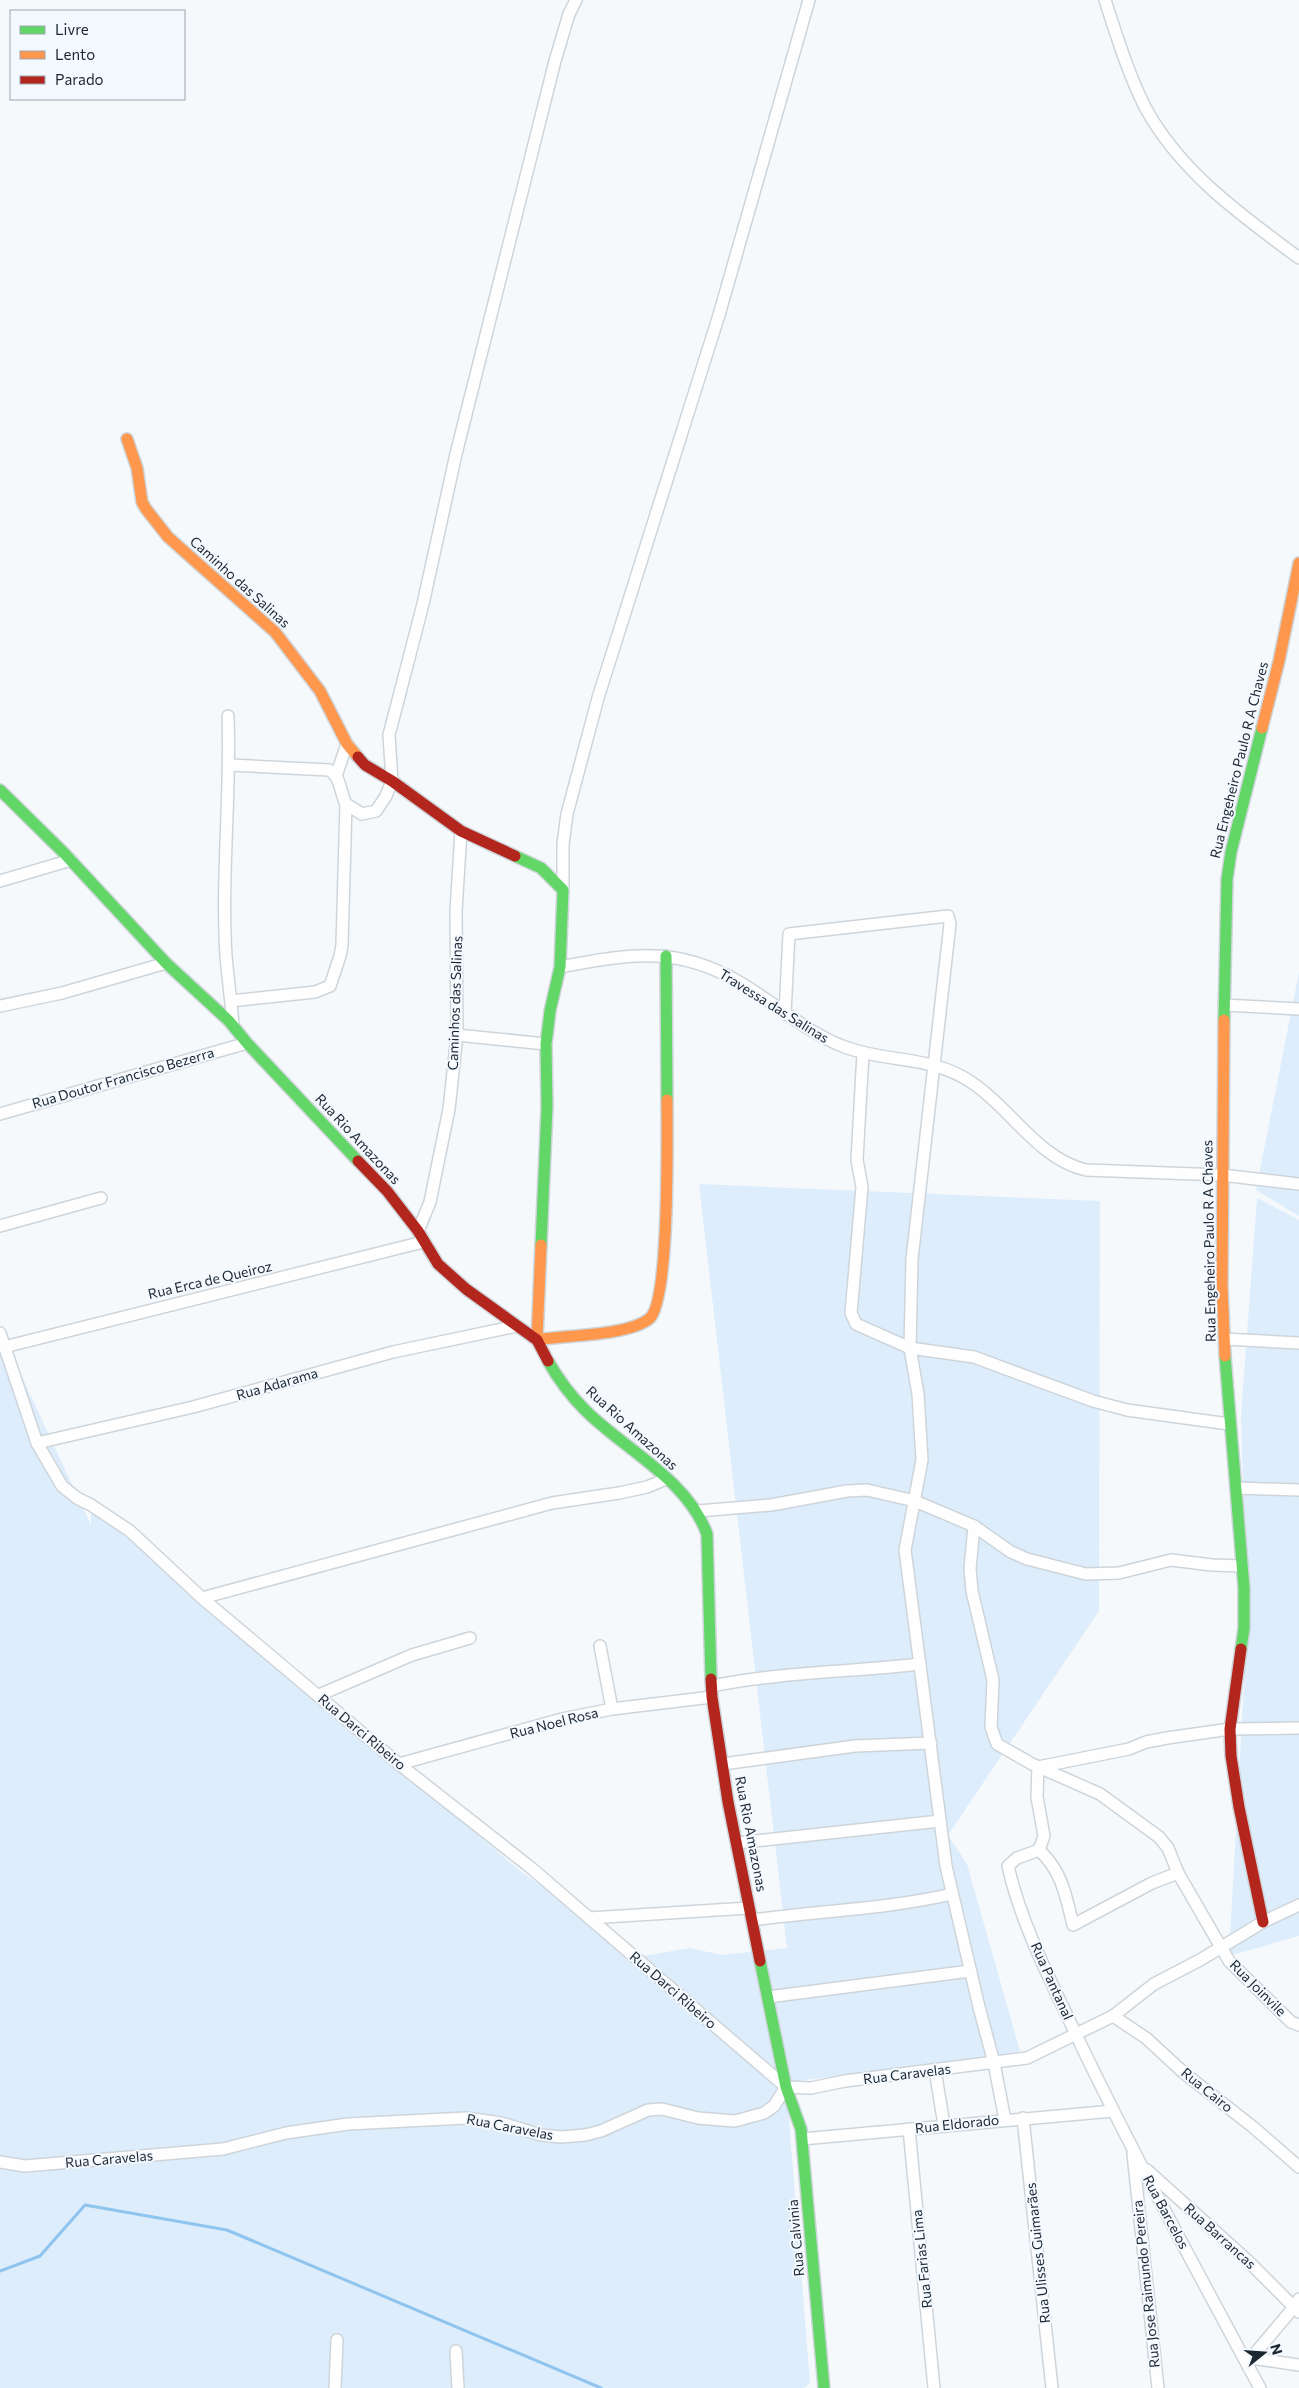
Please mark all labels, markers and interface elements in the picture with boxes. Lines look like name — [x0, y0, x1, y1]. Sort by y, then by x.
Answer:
legend — [10, 10, 185, 100]
text: Livre — [55, 20, 89, 38]
text: Lento — [55, 45, 95, 63]
text: Parado — [55, 70, 104, 88]
street label: Caminho das Salinas — [187, 532, 294, 631]
street label: Rua Engeheiro Paulo R A Chaves — [1206, 660, 1271, 860]
street label: Caminhos das Salinas — [444, 935, 465, 1071]
street label: Travessa das Salinas — [716, 965, 832, 1046]
street label: Rua Doutor Francisco Bezerra — [30, 1043, 216, 1112]
street label: Rua Rio Amazonas — [312, 1090, 405, 1187]
street label: Rua Engeheiro Paulo R A Chaves — [1198, 1140, 1219, 1342]
street label: Rua Erca de Queiroz — [146, 1257, 274, 1302]
street label: Rua Adarama — [234, 1364, 320, 1403]
street label: Rua Rio Amazonas — [583, 1382, 682, 1473]
street label: Rua Darci Ribeiro — [315, 1690, 410, 1773]
street label: Rua Noel Rosa — [508, 1703, 600, 1742]
street label: Rua Rio Amazonas — [732, 1775, 771, 1893]
street label: Rua Pantanal — [1028, 1939, 1077, 2022]
street label: Rua Darci Ribeiro — [627, 1947, 720, 2032]
street label: Rua Joinvile — [1227, 1956, 1290, 2019]
street label: Rua Caravelas — [862, 2060, 952, 2087]
street label: Rua Cairo — [1178, 2064, 1237, 2116]
street label: Rua Caravelas — [465, 2110, 555, 2143]
street label: Rua Eldorado — [914, 2111, 1000, 2136]
street label: Rua Caravelas — [64, 2146, 154, 2171]
street label: Rua Barcelos — [1140, 2172, 1193, 2252]
street label: Rua Ulisses Guimarães — [1022, 2182, 1053, 2324]
street label: Rua Calvinia — [784, 2199, 807, 2277]
street label: Rua Jose Raimundo Pereira — [1128, 2199, 1163, 2369]
street label: Rua Barrancas — [1181, 2199, 1260, 2272]
street label: Rua Farias Lima — [908, 2209, 935, 2309]
north arrow — [1239, 2328, 1289, 2378]
text: N — [1267, 2342, 1287, 2357]

